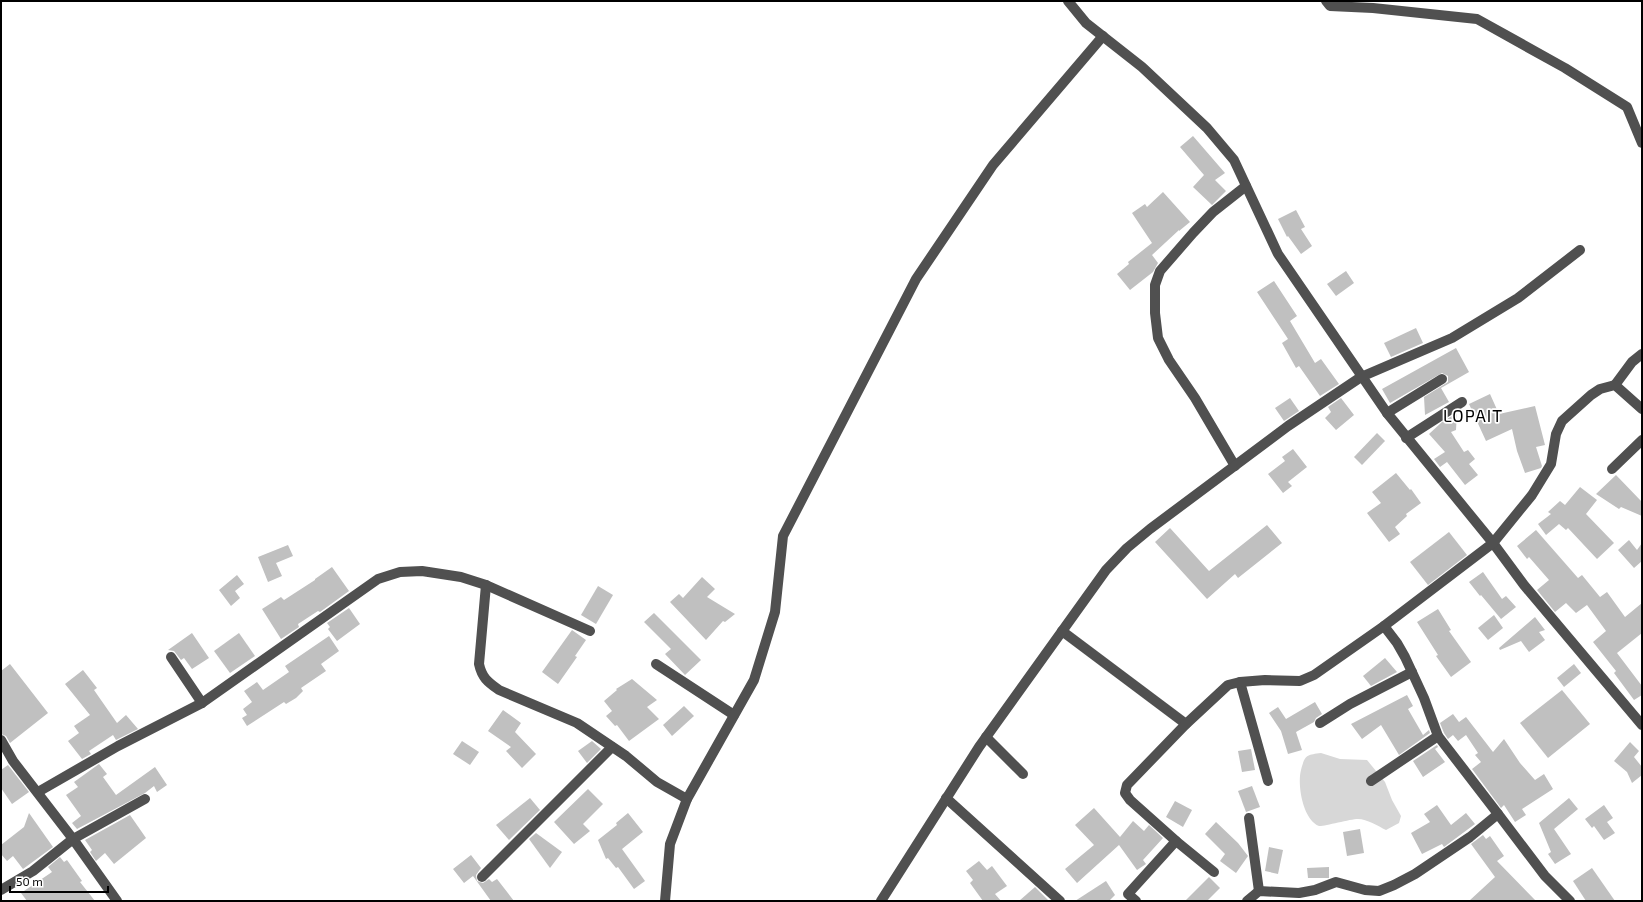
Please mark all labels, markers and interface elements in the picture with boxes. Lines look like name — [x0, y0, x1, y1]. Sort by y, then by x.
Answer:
district label: LOPAIT — [1443, 405, 1503, 425]
scale bar — [10, 868, 108, 894]
text: 50 m — [16, 874, 43, 888]

